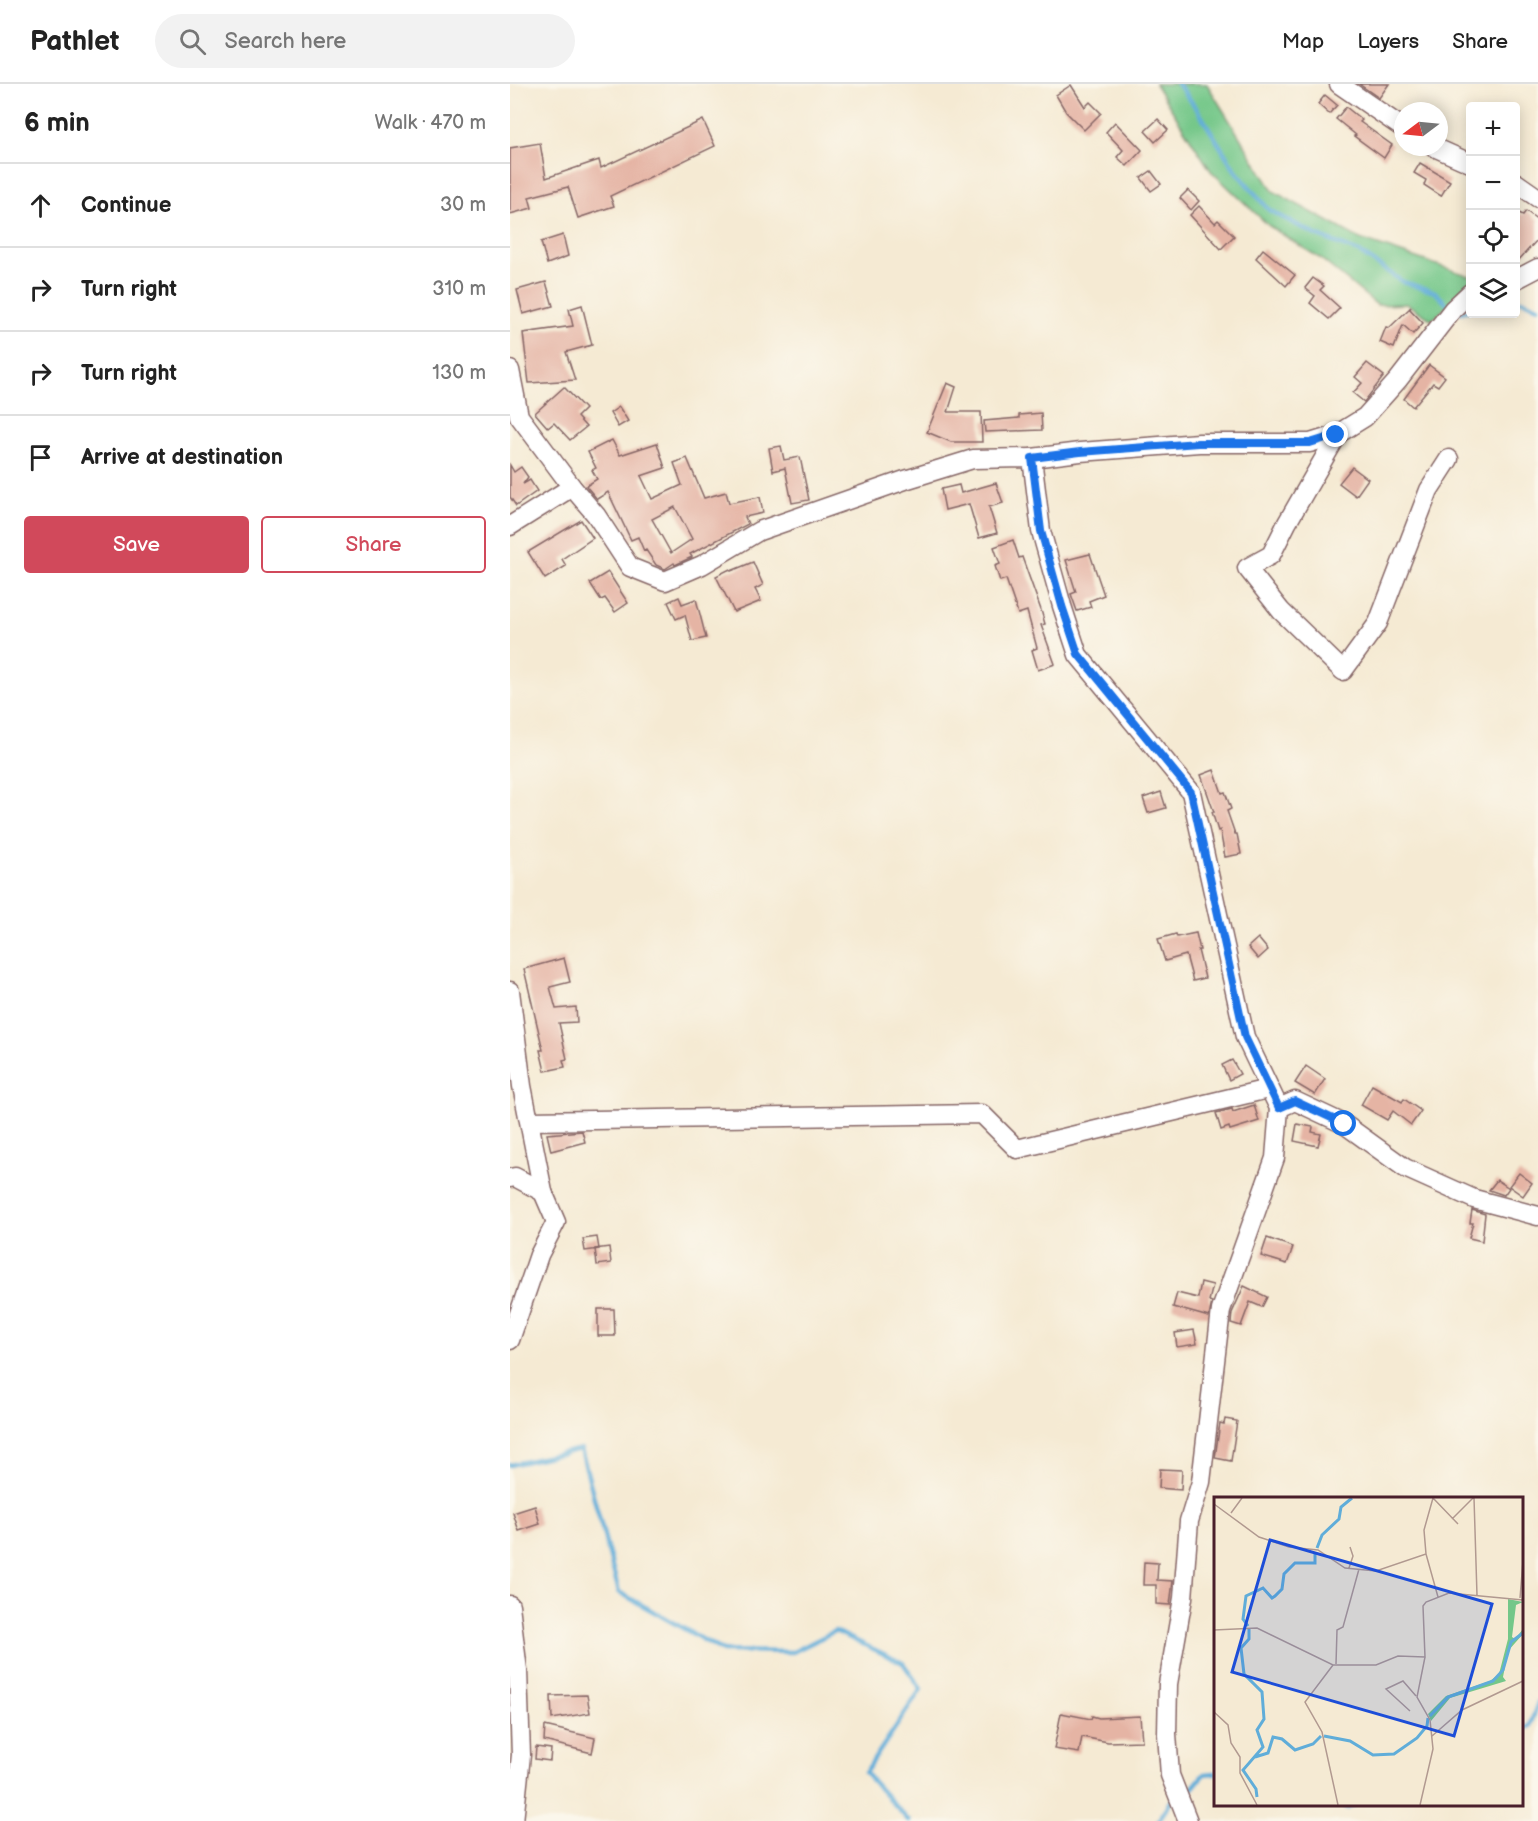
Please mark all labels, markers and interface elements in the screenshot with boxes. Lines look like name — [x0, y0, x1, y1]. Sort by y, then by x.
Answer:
search box — [155, 14, 575, 68]
text: Pathlet — [30, 25, 119, 58]
icon: search — [176, 25, 209, 58]
text: Search here — [224, 28, 346, 55]
text: Map — [1282, 29, 1324, 54]
text: Layers — [1357, 29, 1419, 54]
text: Share — [1452, 29, 1508, 54]
north arrow — [1394, 102, 1448, 156]
map controls — [1466, 102, 1520, 318]
button: + — [1466, 102, 1520, 156]
text: 6 min — [24, 108, 90, 139]
text: Walk · 470 m — [375, 111, 486, 135]
button: − — [1466, 156, 1520, 210]
icon: ahead — [24, 189, 57, 222]
text: Continue — [81, 192, 171, 219]
text: 30 m — [440, 193, 486, 217]
button: locate — [1466, 210, 1520, 264]
button: layers — [1466, 264, 1520, 318]
icon: right — [24, 273, 57, 306]
text: Turn right — [81, 276, 177, 303]
text: 310 m — [432, 277, 486, 301]
icon: right — [24, 357, 57, 390]
text: Turn right — [81, 360, 177, 387]
text: 130 m — [432, 361, 486, 385]
route end — [1322, 421, 1348, 447]
icon: arrive — [24, 441, 57, 474]
text: Arrive at destination — [81, 444, 283, 471]
button: Save — [24, 516, 249, 573]
button: Share — [261, 516, 486, 573]
route start — [1330, 1110, 1356, 1136]
inset map — [1214, 1497, 1523, 1806]

